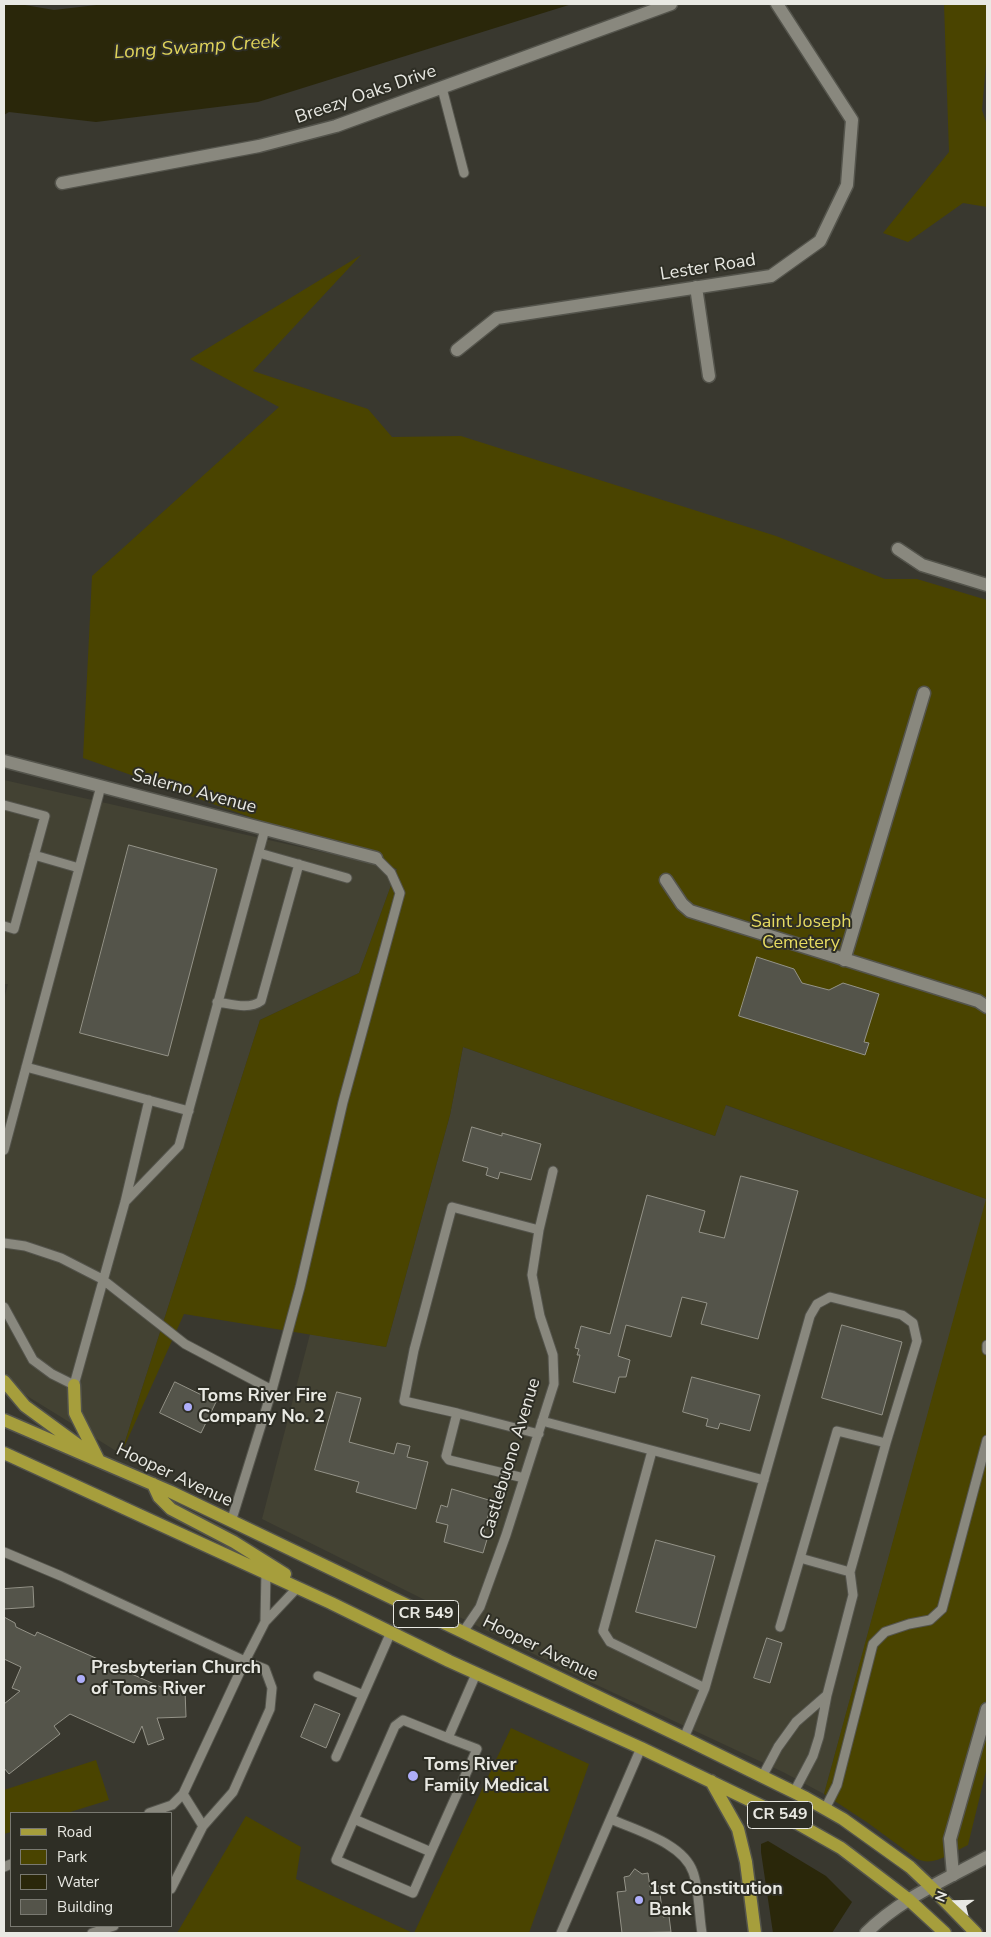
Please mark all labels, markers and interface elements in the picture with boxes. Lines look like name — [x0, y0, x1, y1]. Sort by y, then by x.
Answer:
water label: Long Swamp Creek — [113, 31, 281, 65]
street label: Breezy Oaks Drive — [293, 61, 439, 129]
street label: Lester Road — [659, 250, 757, 286]
street label: Salerno Avenue — [129, 765, 259, 819]
park label: Saint Joseph Cemetery — [751, 912, 851, 954]
street label: Castlebuono Avenue — [476, 1376, 546, 1542]
place label: Toms River Fire Company No. 2 — [198, 1386, 327, 1428]
marker: Toms River Fire Company No. 2 — [182, 1401, 194, 1413]
street label: Hooper Avenue — [112, 1440, 236, 1512]
road number: CR 549 — [394, 1600, 458, 1628]
street label: Hooper Avenue — [479, 1612, 601, 1686]
place label: Presbyterian Church of Toms River — [91, 1658, 261, 1700]
marker: Presbyterian Church of Toms River — [75, 1673, 87, 1685]
place label: Toms River Family Medical — [424, 1755, 549, 1798]
marker: Toms River Family Medical — [406, 1769, 420, 1783]
road number: CR 549 — [748, 1802, 812, 1828]
legend — [10, 1812, 172, 1927]
text: Road — [57, 1822, 92, 1842]
text: Park — [57, 1847, 87, 1867]
text: Water — [57, 1872, 99, 1892]
north arrow — [931, 1877, 981, 1927]
place label: 1st Constitution Bank — [649, 1879, 783, 1922]
text: N — [931, 1888, 952, 1905]
marker: 1st Constitution Bank — [633, 1894, 645, 1906]
text: Building — [57, 1897, 113, 1917]

